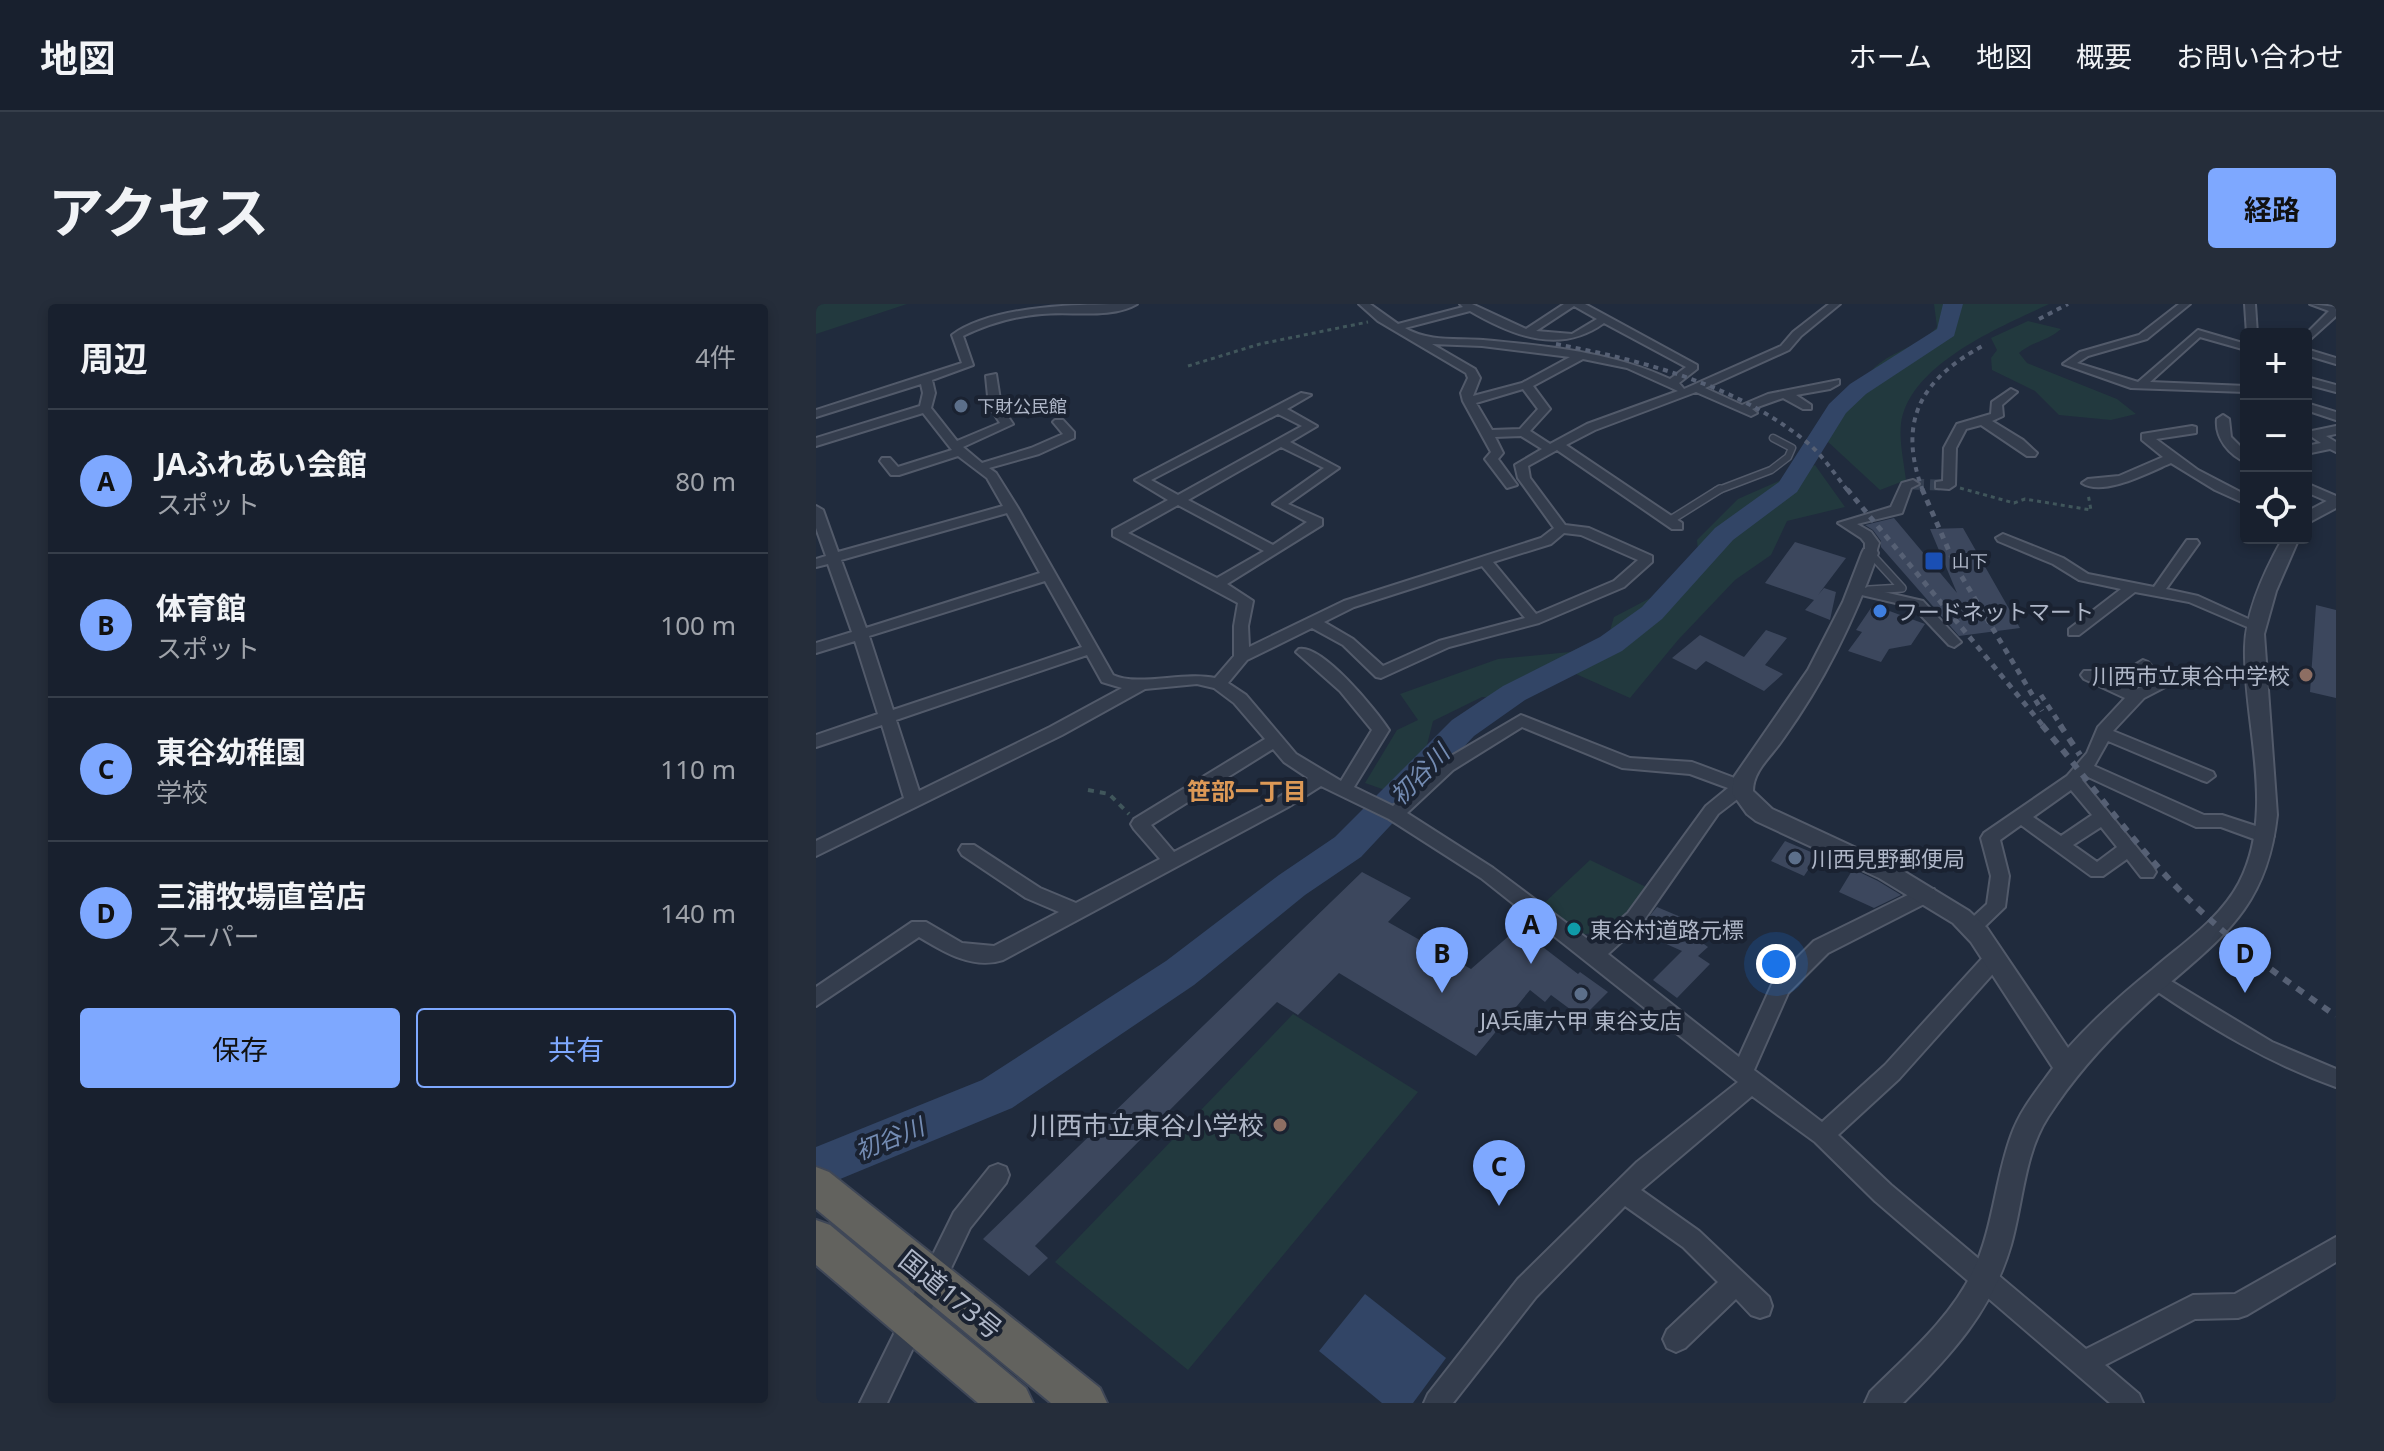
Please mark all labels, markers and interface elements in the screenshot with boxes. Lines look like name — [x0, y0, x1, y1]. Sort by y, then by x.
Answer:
text: 地図 — [40, 31, 116, 83]
text: ホーム — [1849, 37, 1932, 75]
text: 地図 — [1976, 37, 2032, 75]
text: 概要 — [2076, 37, 2132, 75]
text: お問い合わせ — [2176, 37, 2344, 75]
button: 経路 — [2208, 168, 2336, 248]
text: アクセス — [48, 173, 269, 249]
map controls — [2240, 328, 2312, 544]
button: + — [2240, 328, 2312, 400]
text: 周辺 — [80, 335, 148, 381]
text: 4件 — [695, 339, 736, 375]
place label: 下財公民館 — [977, 394, 1067, 418]
marker: 下財公民館 — [952, 397, 970, 415]
button: − — [2240, 400, 2312, 472]
text: JAふれあい会館 — [156, 443, 367, 484]
text: A — [97, 463, 115, 499]
text: 80 m — [675, 463, 736, 499]
button: locate — [2240, 472, 2312, 544]
text: スポット — [156, 486, 260, 522]
place label: 山下 — [1952, 549, 1988, 573]
marker: 山下 — [1923, 550, 1945, 572]
text: 体育館 — [156, 587, 246, 628]
place label: フードネットマート — [1896, 596, 2094, 626]
marker: フードネットマート — [1871, 602, 1889, 620]
text: B — [97, 607, 115, 643]
text: 100 m — [660, 607, 736, 643]
text: スポット — [156, 630, 260, 666]
place label: 川西市立東谷中学校 — [2092, 660, 2290, 690]
marker: 川西市立東谷中学校 — [2297, 666, 2315, 684]
text: 東谷幼稚園 — [156, 731, 306, 772]
water label: 初谷川 — [1382, 734, 1458, 811]
text: C — [98, 751, 114, 787]
text: 110 m — [660, 751, 736, 787]
text: 学校 — [156, 774, 208, 810]
district label: 笹部一丁目 — [1187, 774, 1307, 807]
place label: 川西見野郵便局 — [1811, 843, 1965, 873]
marker: 川西見野郵便局 — [1786, 849, 1804, 867]
text: 三浦牧場直営店 — [156, 875, 366, 916]
text: D — [96, 895, 116, 931]
text: 140 m — [660, 895, 736, 931]
pin: A — [1505, 898, 1557, 964]
place label: 東谷村道路元標 — [1590, 914, 1744, 944]
text: スーパー — [156, 918, 260, 954]
marker: 東谷村道路元標 — [1565, 920, 1583, 938]
pin: B — [1416, 927, 1468, 993]
pin: D — [2219, 927, 2271, 993]
your location — [1756, 944, 1796, 984]
marker: JA兵庫六甲 東谷支店 — [1572, 985, 1590, 1003]
place label: JA兵庫六甲 東谷支店 — [1478, 1005, 1682, 1035]
button: 保存 — [80, 1008, 400, 1088]
button: 共有 — [416, 1008, 736, 1088]
place label: 川西市立東谷小学校 — [1030, 1107, 1264, 1143]
water label: 初谷川 — [849, 1108, 931, 1167]
marker: 川西市立東谷小学校 — [1271, 1116, 1289, 1134]
pin: C — [1473, 1140, 1525, 1206]
street label: 国道173号 — [892, 1241, 1010, 1347]

